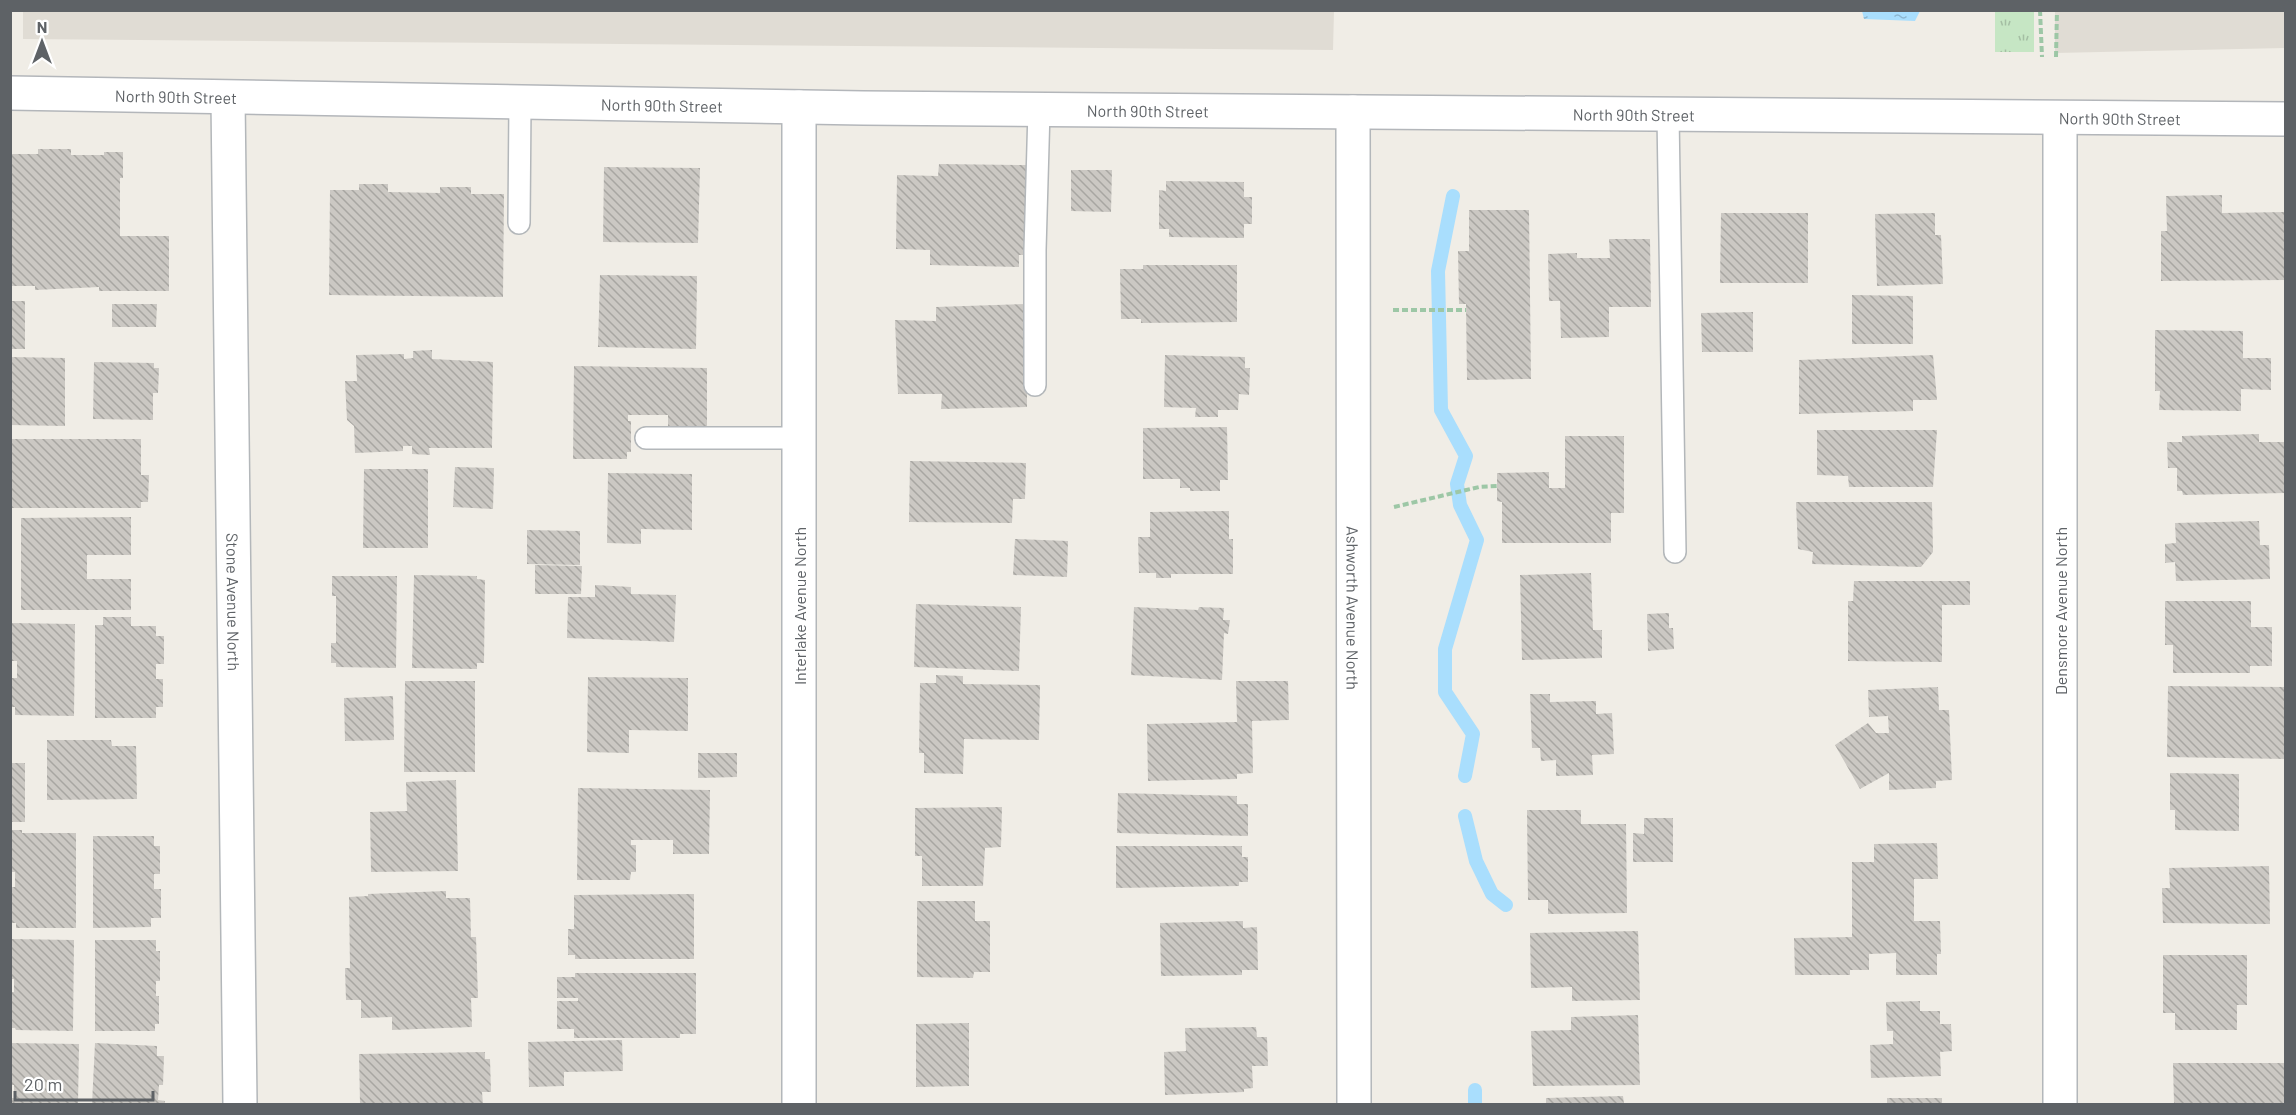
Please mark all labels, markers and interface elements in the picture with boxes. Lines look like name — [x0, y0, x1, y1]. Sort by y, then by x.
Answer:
north arrow — [12, 12, 72, 72]
text: N — [37, 17, 47, 36]
street label: North 90th Street — [115, 85, 237, 106]
street label: North 90th Street — [601, 94, 723, 115]
street label: North 90th Street — [1087, 100, 1209, 120]
street label: North 90th Street — [1573, 104, 1695, 124]
street label: North 90th Street — [2059, 108, 2181, 128]
street label: Ashworth Avenue North — [1344, 526, 1363, 690]
street label: Interlake Avenue North — [790, 527, 809, 685]
street label: Densmore Avenue North — [2051, 527, 2070, 695]
street label: Stone Avenue North — [224, 533, 244, 671]
scale bar — [15, 1064, 153, 1102]
text: 20 m — [24, 1073, 62, 1095]

